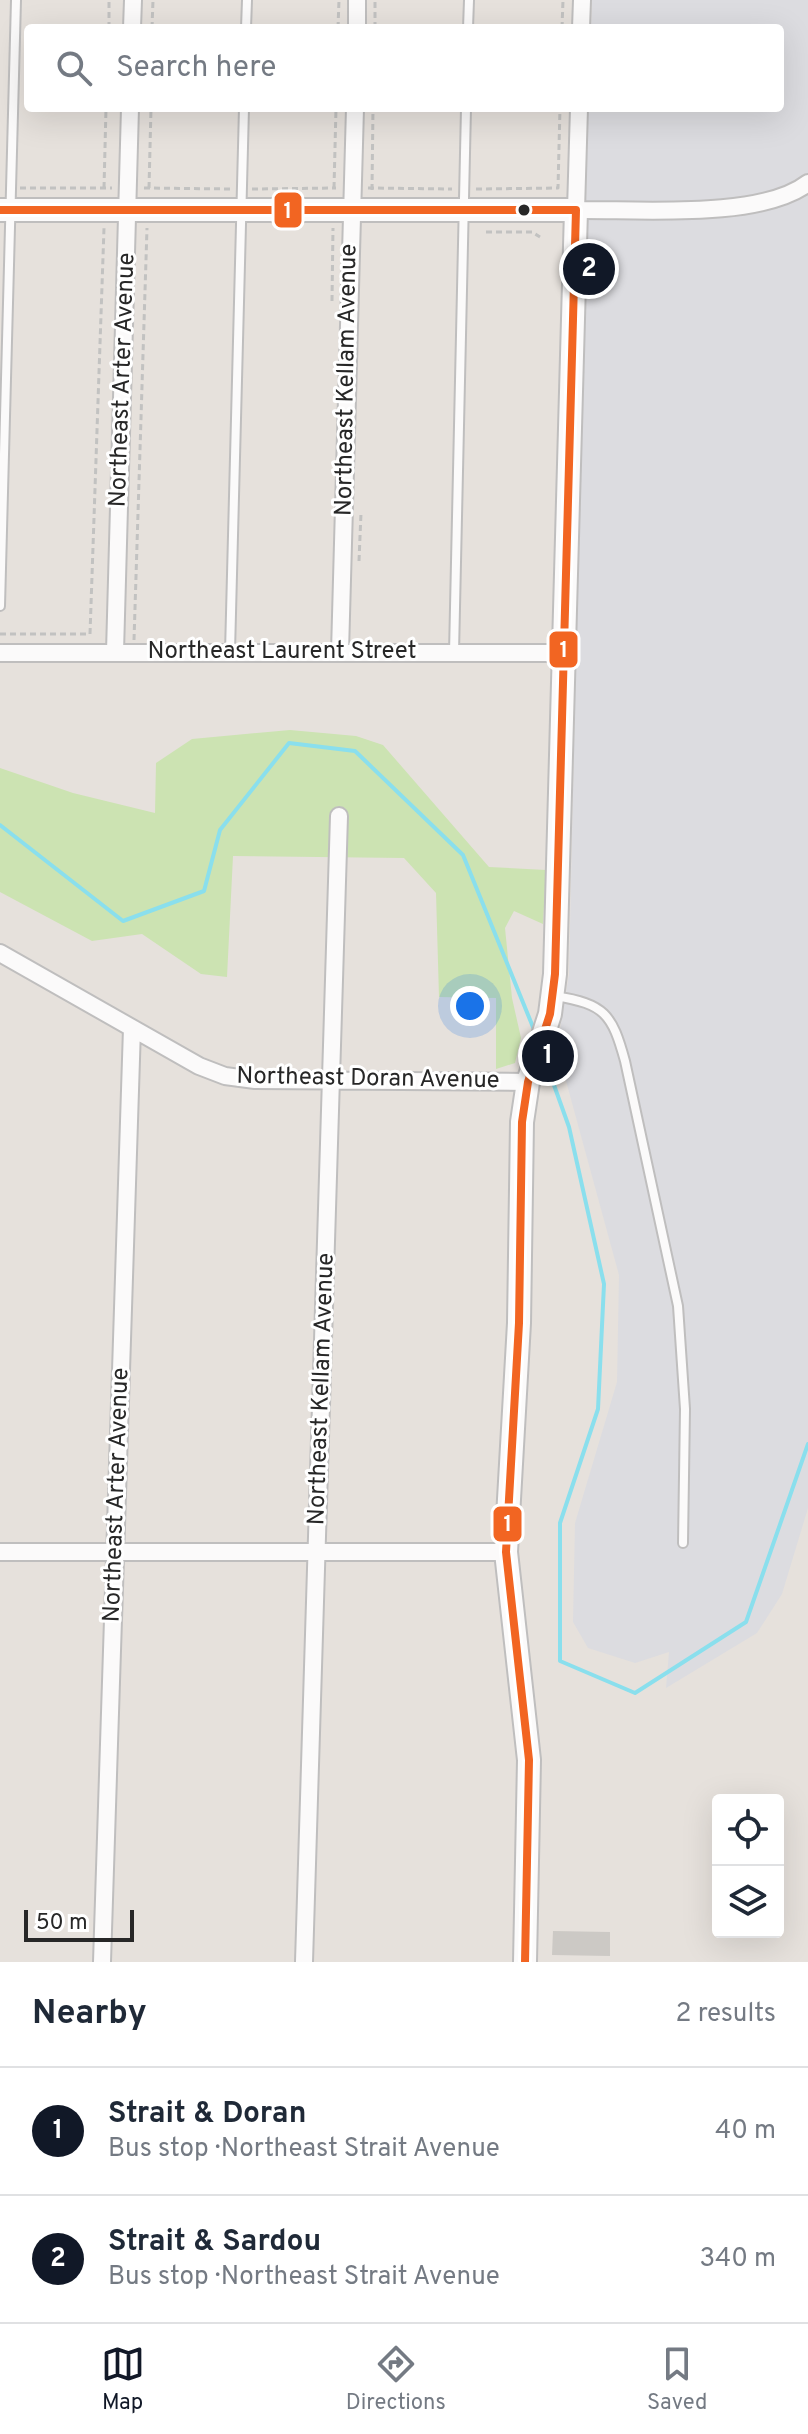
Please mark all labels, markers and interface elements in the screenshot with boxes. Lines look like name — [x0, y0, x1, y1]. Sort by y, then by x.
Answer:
search box — [24, 24, 784, 112]
icon: search — [52, 46, 96, 90]
text: Search here — [116, 50, 276, 87]
line badge: 1 — [273, 191, 303, 229]
text: 1 — [284, 199, 292, 226]
unlabelled marker — [516, 202, 532, 218]
pin: 2 — [563, 239, 615, 299]
street label: Northeast Kellam Avenue — [330, 243, 364, 517]
street label: Northeast Arter Avenue — [104, 252, 142, 508]
line badge: 1 — [548, 630, 579, 669]
street label: Northeast Laurent Street — [147, 637, 417, 667]
text: 1 — [560, 638, 568, 665]
your location — [450, 986, 490, 1026]
pin: 1 — [522, 1026, 574, 1086]
street label: Northeast Doran Avenue — [236, 1062, 500, 1096]
street label: Northeast Kellam Avenue — [302, 1252, 342, 1526]
street label: Northeast Arter Avenue — [98, 1367, 136, 1623]
line badge: 1 — [492, 1505, 523, 1543]
text: 1 — [504, 1512, 512, 1539]
map controls — [712, 1794, 784, 1938]
button: locate — [712, 1794, 784, 1866]
button: layers — [712, 1866, 784, 1938]
scale bar — [24, 1906, 134, 1942]
text: 50 m — [36, 1910, 88, 1937]
text: Nearby — [32, 1993, 147, 2036]
text: 2 results — [676, 1998, 776, 2031]
text: Strait & Doran — [108, 2096, 307, 2133]
text: 1 — [53, 2115, 63, 2148]
text: 40 m — [715, 2115, 776, 2148]
text: Bus stop · Northeast Strait Avenue — [108, 2133, 500, 2166]
text: Strait & Sardou — [108, 2224, 321, 2261]
text: 2 — [50, 2243, 66, 2276]
text: 340 m — [699, 2243, 776, 2276]
text: Bus stop · Northeast Strait Avenue — [108, 2261, 500, 2294]
tab: Map — [101, 2342, 145, 2417]
tab: Directions — [346, 2342, 446, 2417]
tab: Saved — [647, 2342, 707, 2417]

